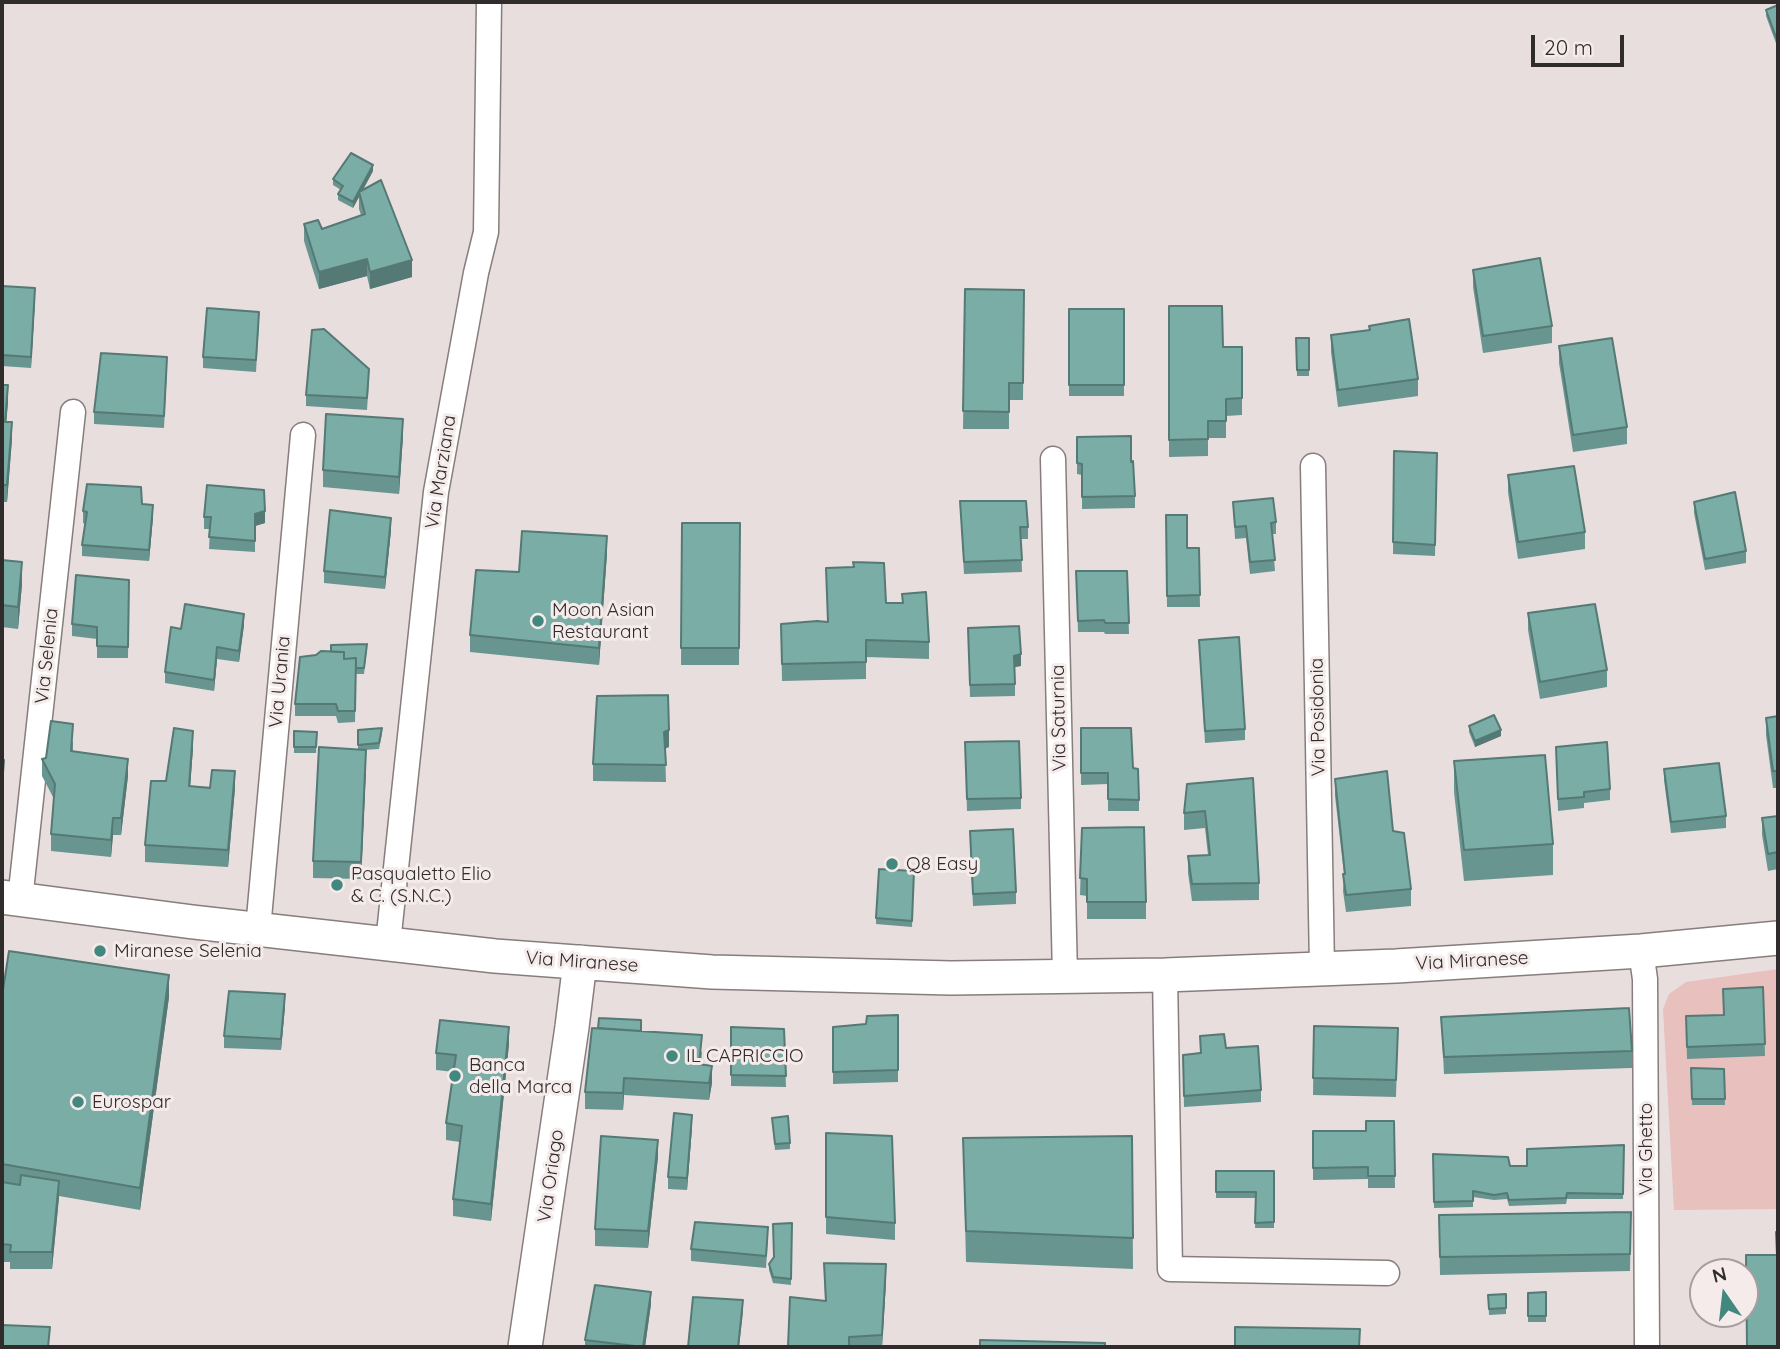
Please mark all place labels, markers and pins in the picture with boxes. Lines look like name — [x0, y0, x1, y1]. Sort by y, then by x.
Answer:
place label: Moon Asian Restaurant — [552, 599, 655, 643]
marker: Moon Asian Restaurant — [530, 613, 546, 629]
place label: Q8 Easy — [906, 853, 978, 875]
marker: Q8 Easy — [884, 856, 900, 872]
place label: Pasqualetto Elio & C. (S.N.C.) — [351, 863, 492, 907]
marker: Pasqualetto Elio & C. (S.N.C.) — [329, 877, 345, 893]
place label: Miranese Selenia — [114, 940, 262, 962]
marker: Miranese Selenia — [92, 943, 108, 959]
place label: IL CAPRICCIO — [686, 1045, 804, 1067]
marker: IL CAPRICCIO — [664, 1048, 680, 1064]
place label: Banca della Marca — [469, 1054, 572, 1098]
marker: Banca della Marca — [447, 1068, 463, 1084]
place label: Eurospar — [92, 1091, 171, 1113]
marker: Eurospar — [70, 1094, 86, 1110]

